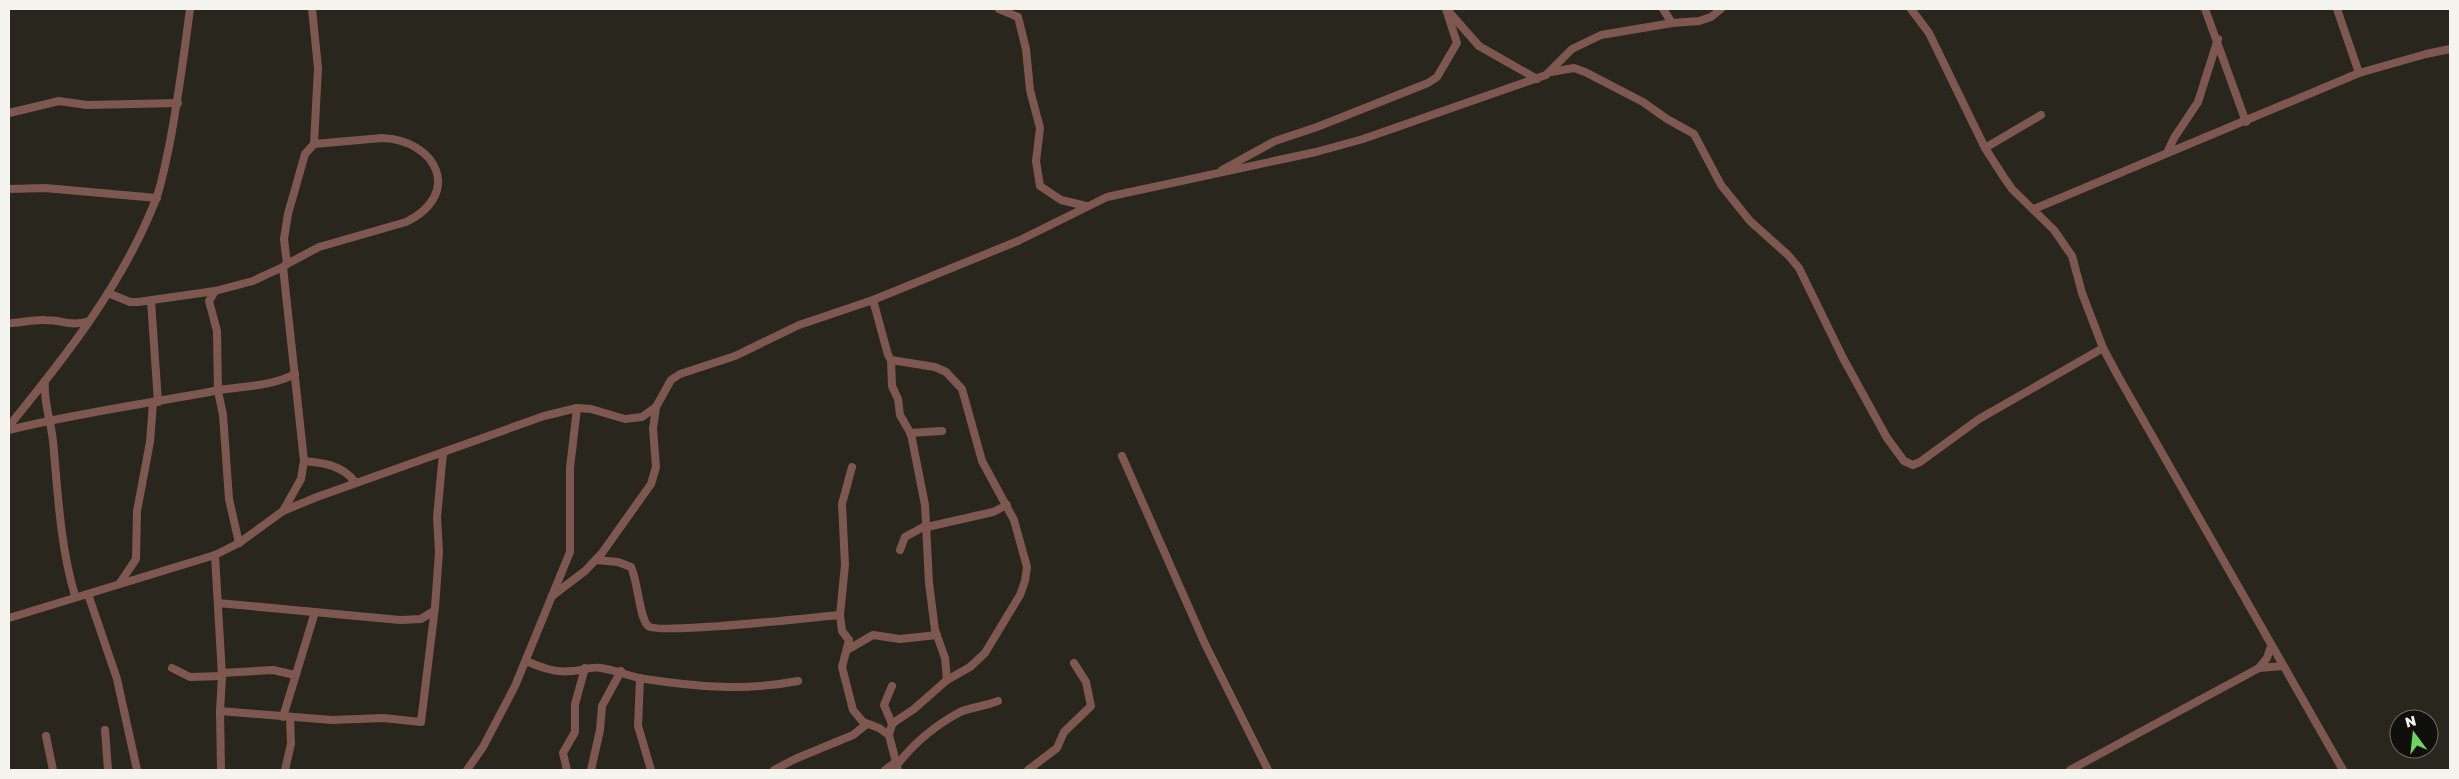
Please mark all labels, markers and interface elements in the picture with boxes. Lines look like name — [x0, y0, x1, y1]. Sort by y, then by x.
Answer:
north arrow — [2389, 709, 2439, 759]
text: N — [2403, 711, 2418, 731]

